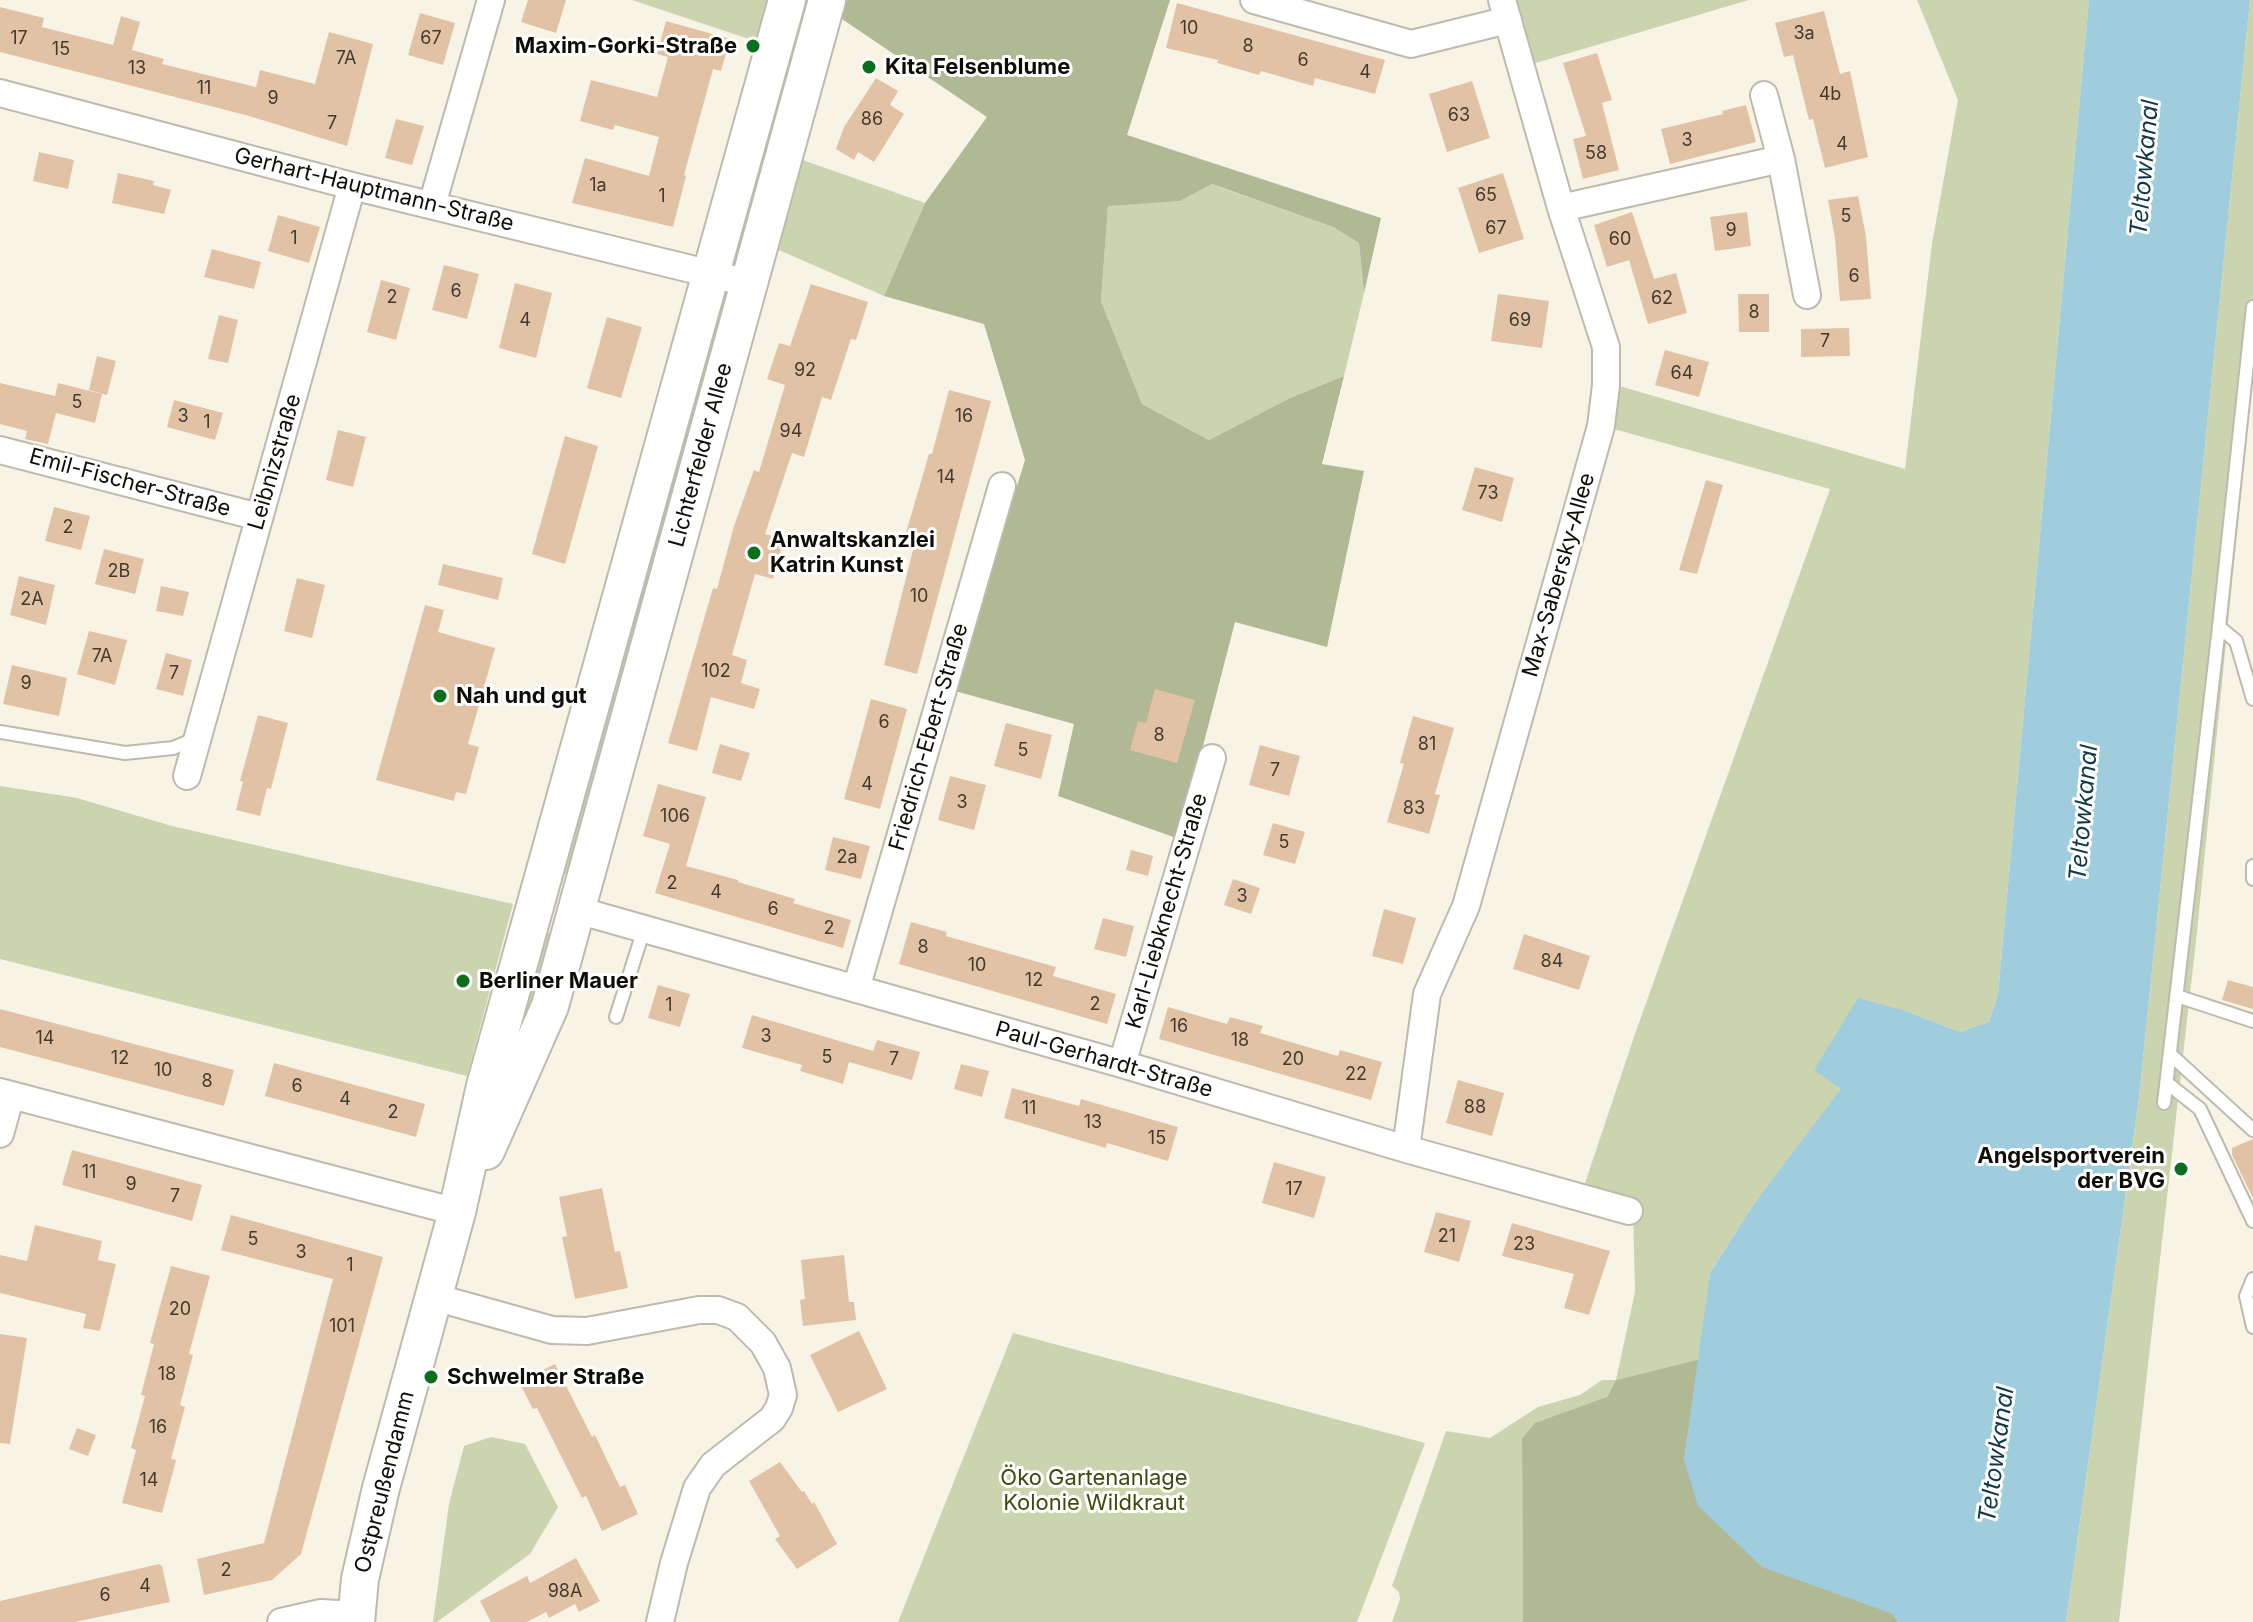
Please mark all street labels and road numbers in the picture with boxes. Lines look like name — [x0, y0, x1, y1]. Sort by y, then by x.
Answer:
street label: Gerhart-Hauptmann-Straße — [231, 142, 517, 238]
street label: Lichterfelder Allee — [664, 360, 738, 550]
street label: Leibnizstraße — [243, 391, 307, 533]
street label: Emil-Fischer-Straße — [26, 443, 234, 523]
street label: Max-Sabersky-Allee — [1517, 470, 1601, 680]
street label: Friedrich-Ebert-Straße — [884, 620, 974, 854]
street label: Karl-Liebknecht-Straße — [1121, 790, 1213, 1032]
street label: Paul-Gerhardt-Straße — [992, 1016, 1216, 1104]
street label: Ostpreußendamm — [350, 1388, 420, 1576]

